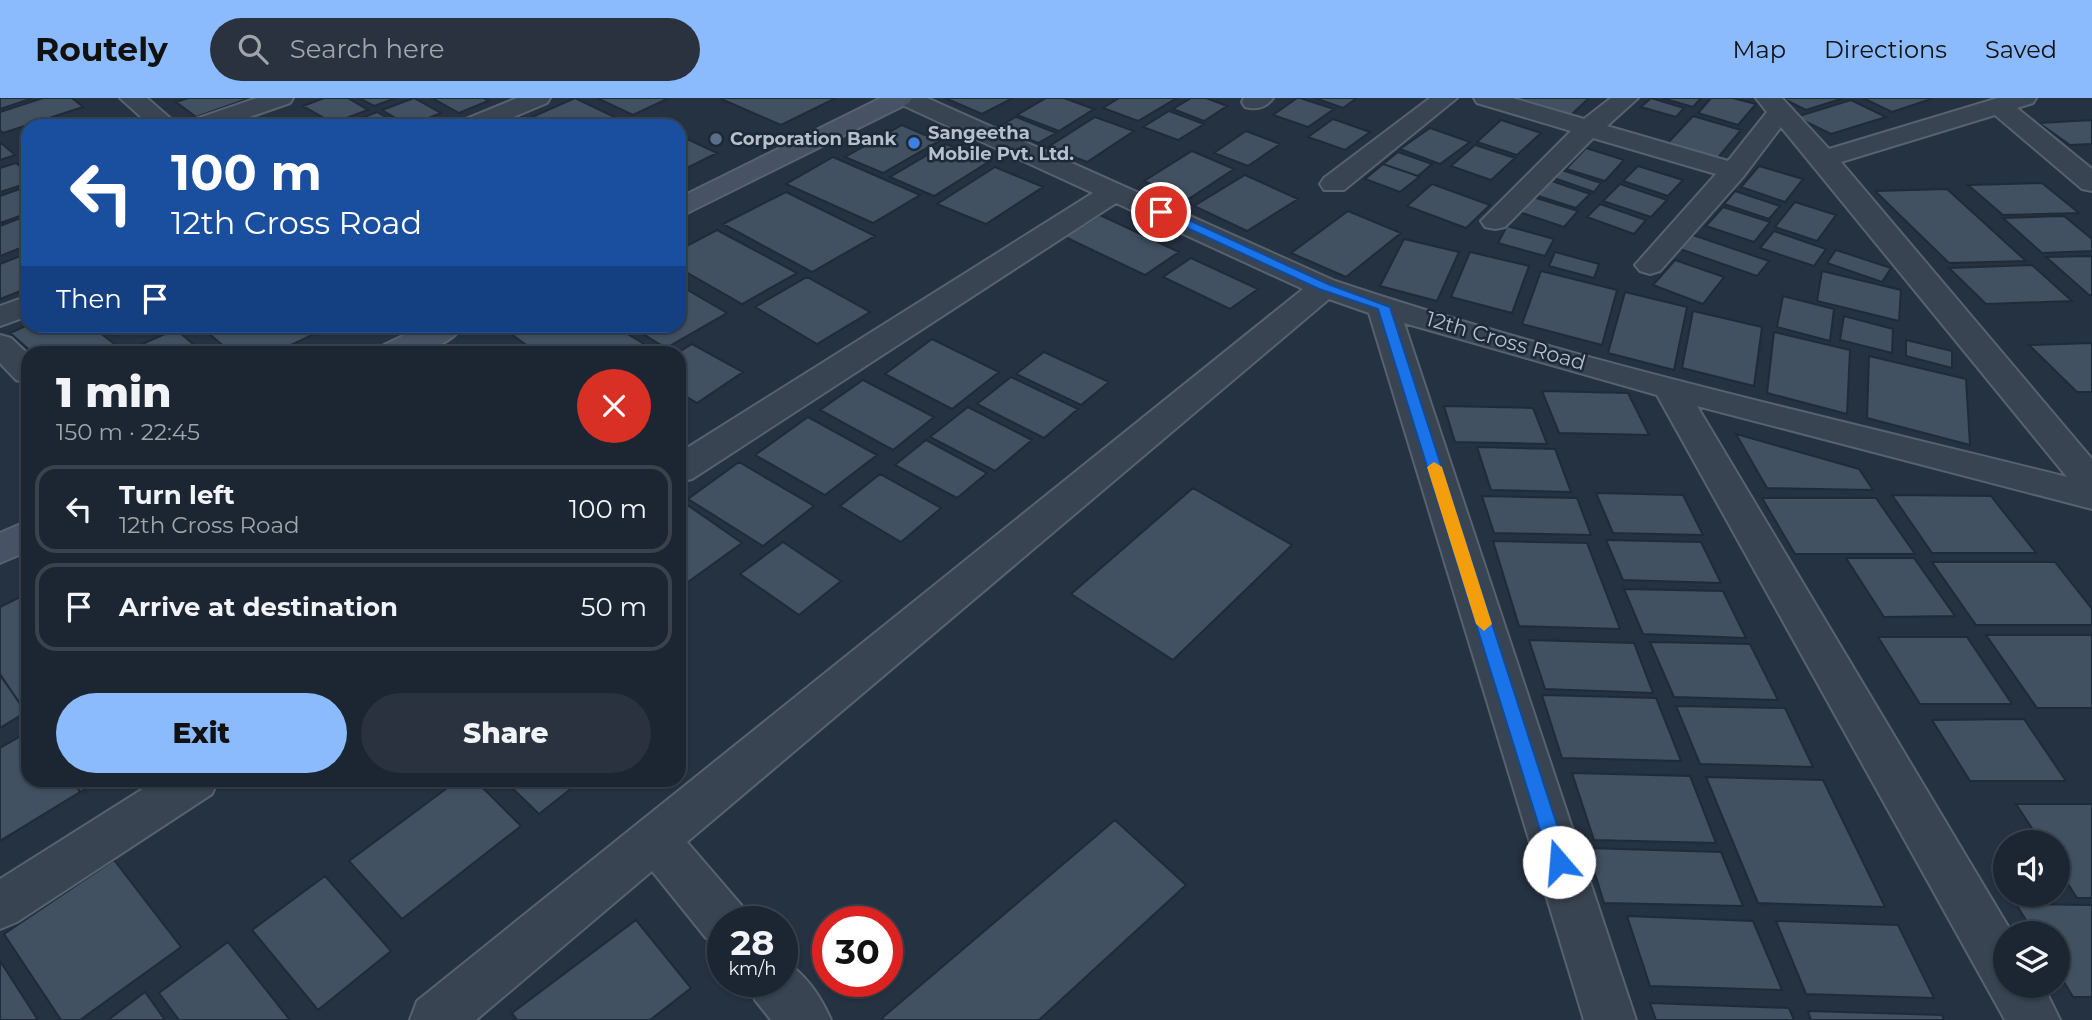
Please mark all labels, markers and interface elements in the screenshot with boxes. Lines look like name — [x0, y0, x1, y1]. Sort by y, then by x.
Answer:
search box — [210, 18, 700, 81]
text: Routely — [35, 29, 168, 69]
icon: search — [234, 30, 272, 68]
text: Search here — [290, 33, 445, 65]
text: Map — [1733, 35, 1786, 64]
text: Directions — [1824, 35, 1947, 64]
text: Saved — [1985, 35, 2057, 64]
place label: Sangeetha Mobile Pvt. Ltd. — [928, 122, 1074, 165]
place label: Corporation Bank — [730, 128, 896, 150]
marker: Corporation Bank — [708, 131, 724, 147]
marker: Sangeetha Mobile Pvt. Ltd. — [906, 135, 922, 151]
text: 100 m — [171, 143, 322, 202]
icon: left — [56, 147, 147, 238]
pin — [1131, 182, 1191, 242]
icon: arrive — [1142, 193, 1180, 231]
text: 12th Cross Road — [171, 203, 422, 242]
icon: arrive — [136, 280, 174, 318]
text: Then — [56, 283, 122, 315]
street label: 12th Cross Road — [1423, 306, 1589, 375]
text: 1 min — [56, 366, 172, 418]
button: close — [577, 369, 651, 443]
text: 150 m · 22:45 — [56, 418, 200, 446]
text: Turn left — [119, 479, 235, 511]
icon: left — [60, 490, 98, 528]
text: 100 m — [569, 493, 647, 525]
text: 12th Cross Road — [119, 511, 300, 539]
icon: arrive — [60, 588, 98, 626]
text: Arrive at destination — [119, 591, 398, 623]
text: 50 m — [581, 591, 647, 623]
button: Exit — [56, 693, 347, 773]
button: Share — [361, 693, 651, 773]
position arrow — [1522, 825, 1596, 899]
map controls — [1993, 830, 2070, 998]
button: sound — [1993, 830, 2070, 907]
speed limit sign: 30 — [812, 906, 903, 997]
text: 28 — [731, 921, 774, 964]
button: layers — [1993, 921, 2070, 998]
text: km/h — [728, 958, 777, 980]

